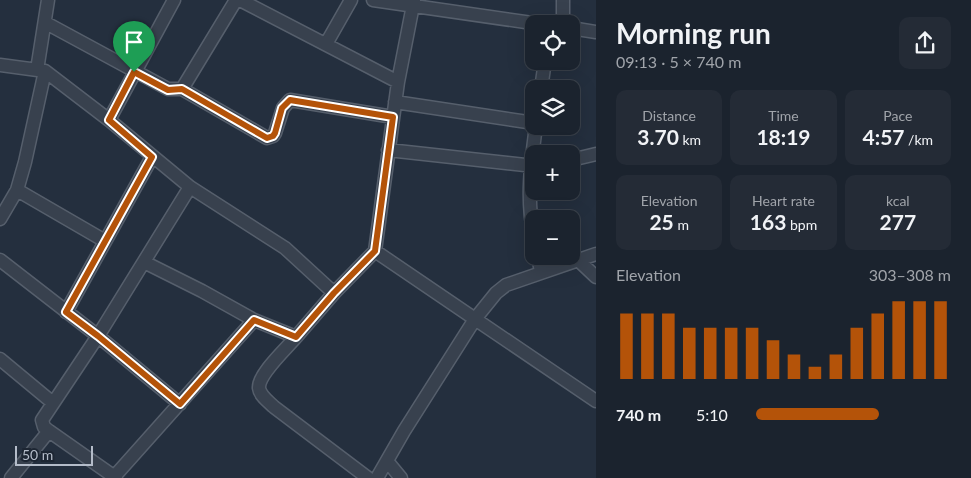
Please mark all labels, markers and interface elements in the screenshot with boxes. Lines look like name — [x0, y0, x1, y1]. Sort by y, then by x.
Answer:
map controls — [525, 15, 580, 265]
button: locate — [525, 15, 580, 70]
text: Morning run — [616, 16, 771, 50]
button: share — [899, 17, 951, 69]
pin — [113, 21, 155, 72]
icon: arrive — [120, 28, 148, 56]
text: 09:13 · 5 × 740 m — [616, 52, 741, 71]
button: layers — [525, 80, 580, 135]
text: Distance — [642, 107, 696, 124]
text: Time — [768, 107, 799, 124]
text: Pace — [883, 107, 912, 124]
text: 3.70 — [637, 124, 679, 149]
text: 18:19 — [756, 124, 811, 149]
text: 4:57 — [863, 124, 905, 149]
text: km — [679, 131, 701, 148]
text: /km — [905, 131, 933, 148]
button: + — [525, 145, 580, 200]
text: Elevation — [641, 192, 698, 209]
text: Heart rate — [752, 192, 815, 209]
text: kcal — [886, 192, 910, 209]
text: 25 — [649, 209, 674, 234]
text: 163 — [750, 209, 786, 234]
text: 277 — [880, 209, 916, 234]
button: − — [525, 210, 580, 265]
text: m — [674, 216, 689, 233]
text: bpm — [786, 216, 817, 233]
text: Elevation — [616, 265, 681, 284]
text: 303–308 m — [869, 265, 951, 284]
text: 740 m — [616, 405, 661, 424]
text: 5:10 — [696, 405, 728, 424]
scale bar — [15, 443, 92, 466]
text: 50 m — [22, 446, 53, 463]

